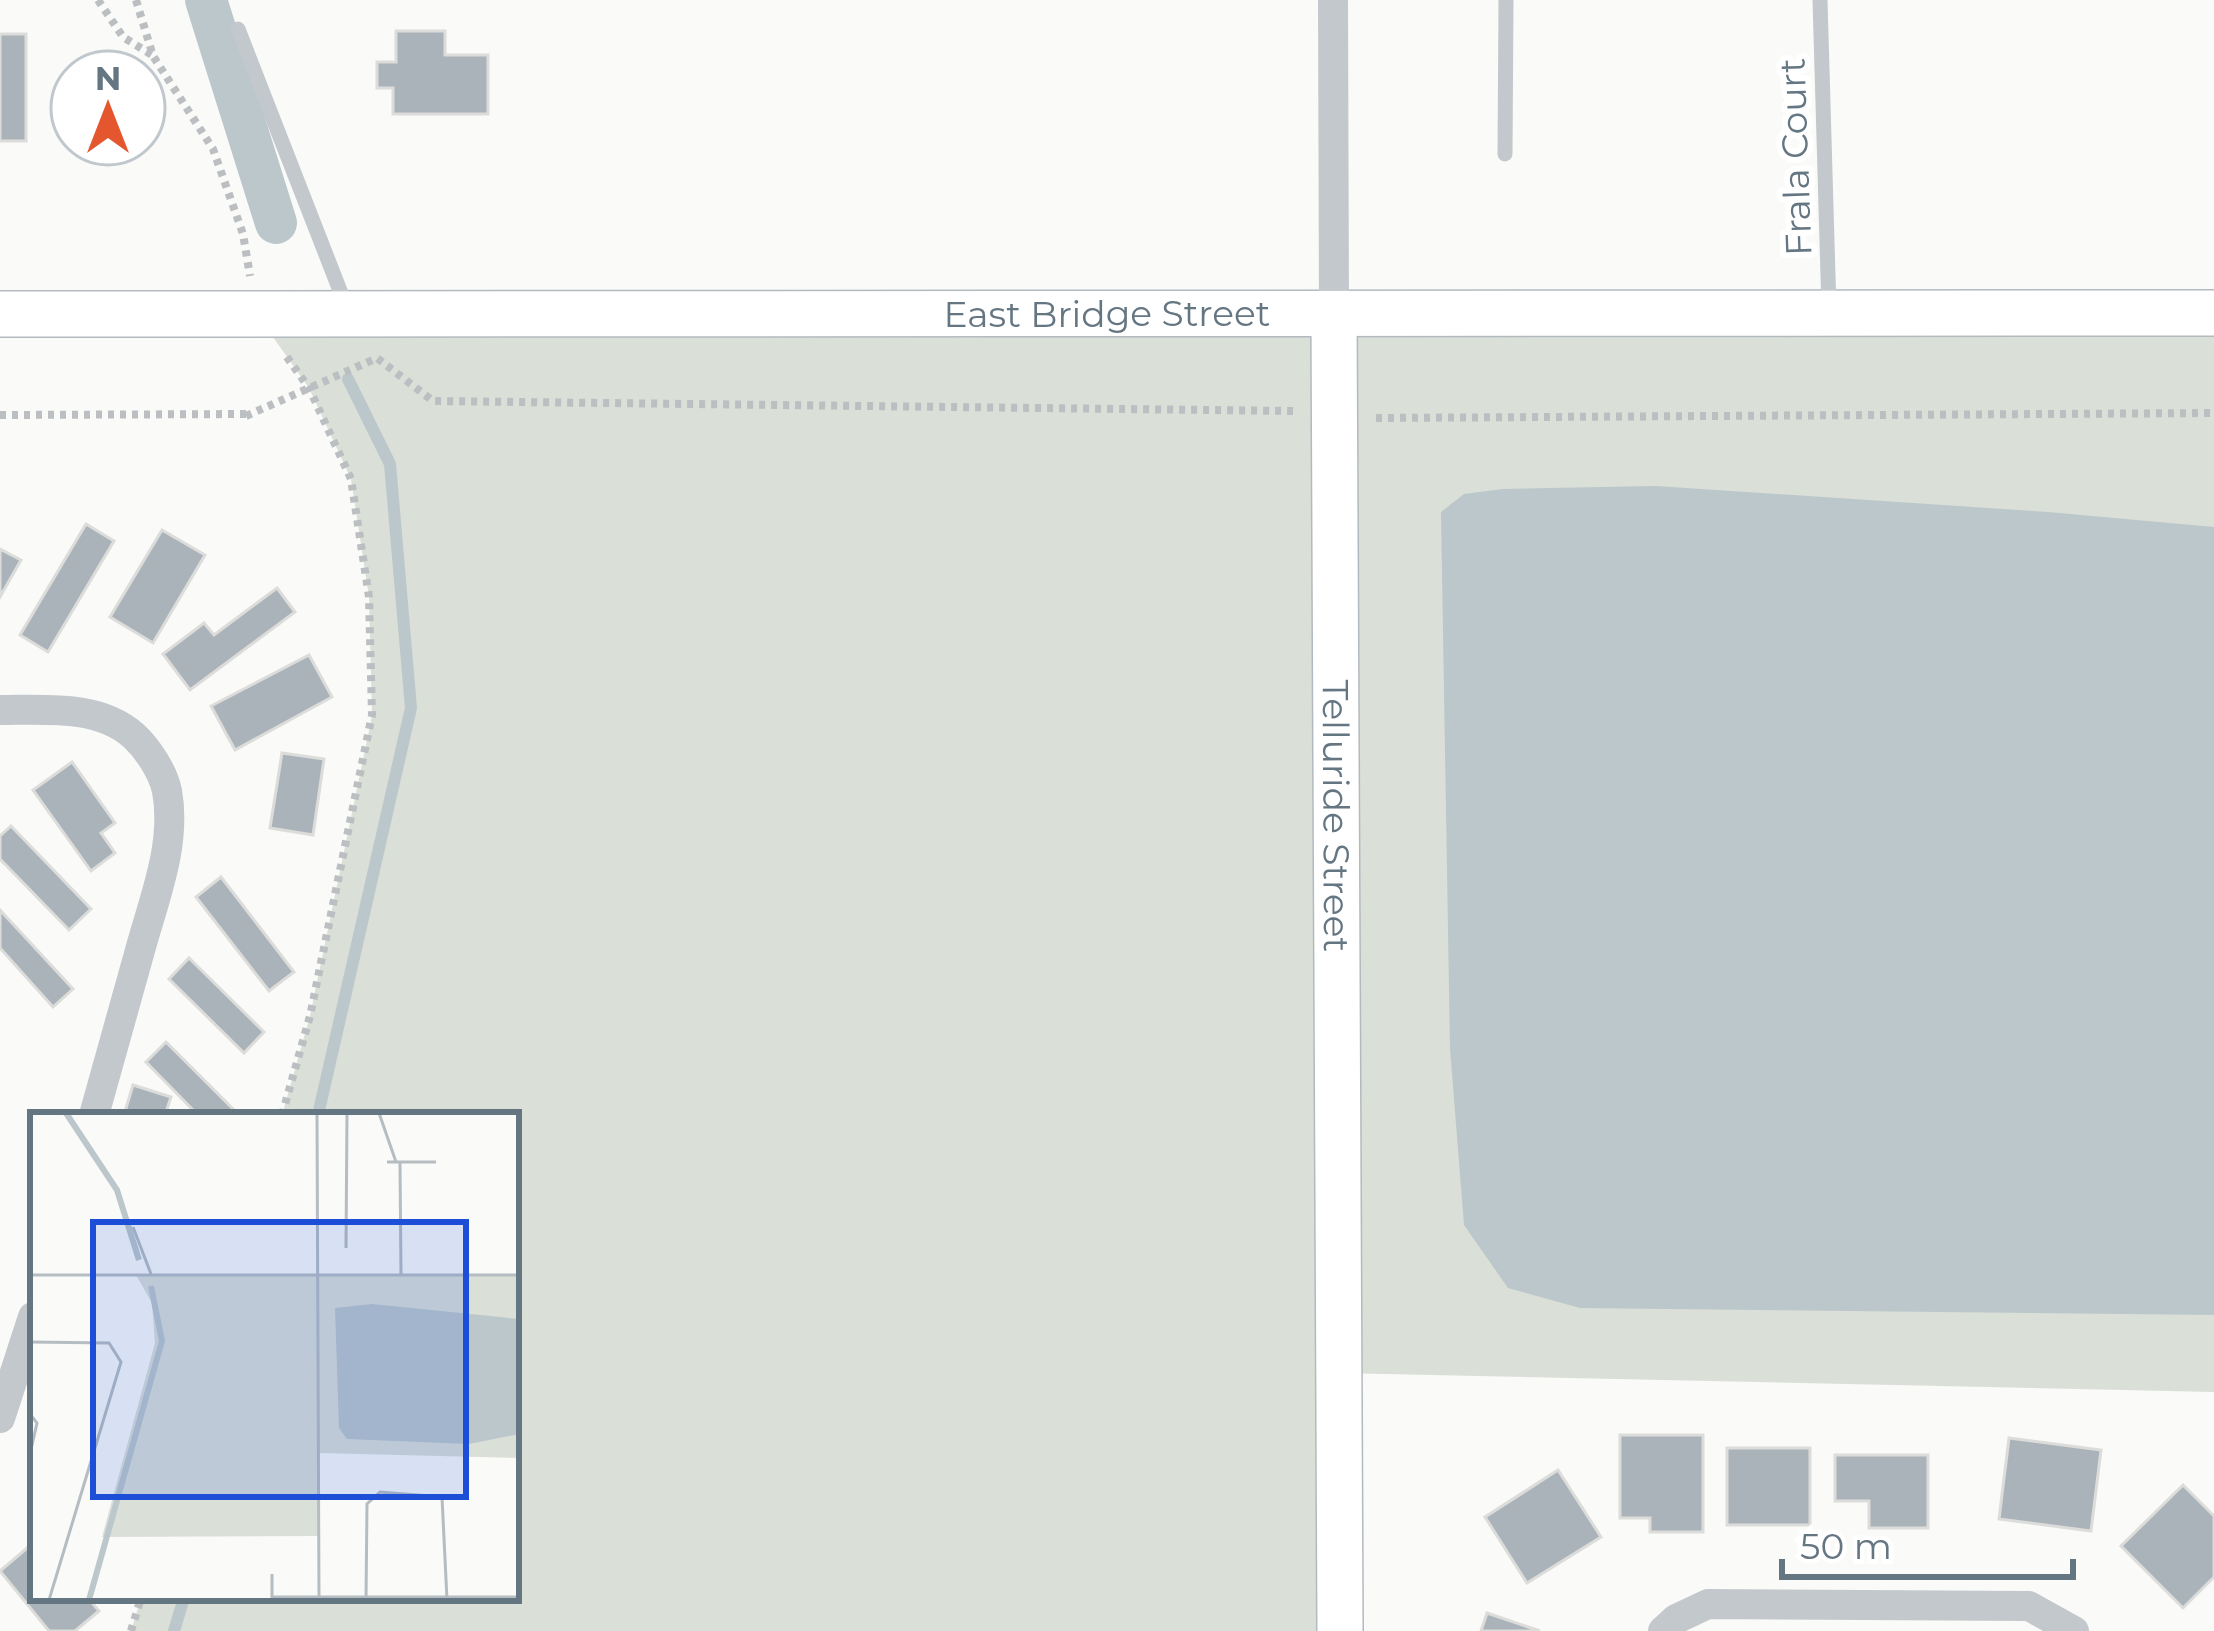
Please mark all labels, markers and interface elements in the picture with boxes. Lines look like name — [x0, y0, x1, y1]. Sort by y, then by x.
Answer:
north arrow — [48, 48, 168, 168]
street label: Frala Court — [1770, 57, 1820, 257]
text: N — [95, 58, 121, 98]
street label: East Bridge Street — [944, 291, 1270, 336]
street label: Telluride Street — [1314, 680, 1359, 952]
inset map — [30, 1112, 519, 1601]
scale bar — [1782, 1505, 2073, 1579]
text: 50 m — [1800, 1524, 1892, 1568]

